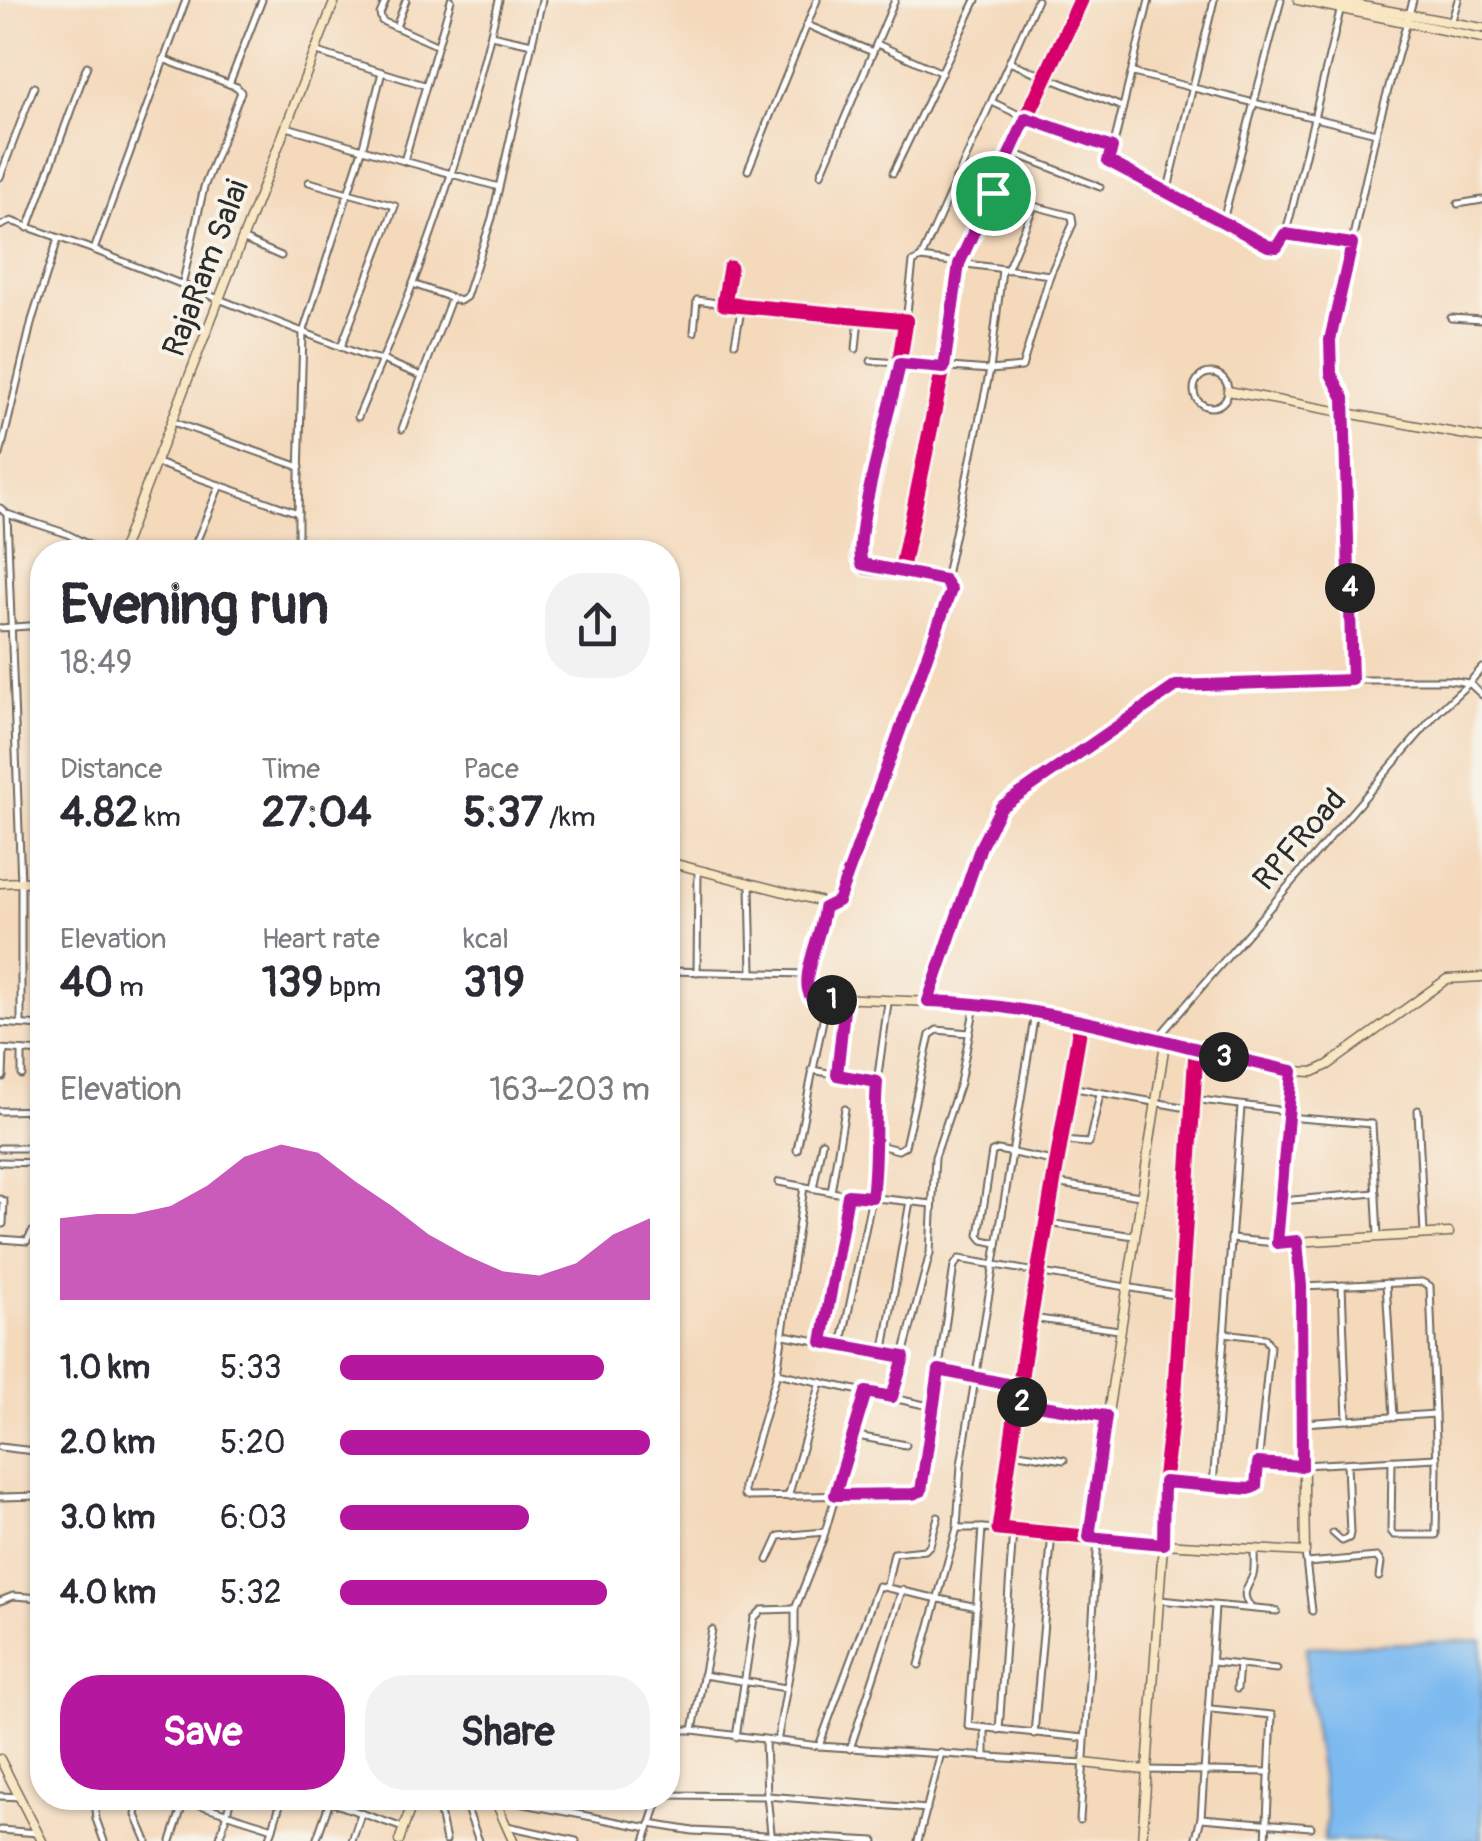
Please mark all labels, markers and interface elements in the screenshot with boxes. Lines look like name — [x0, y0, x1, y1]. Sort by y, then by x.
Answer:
pin — [951, 151, 1036, 236]
icon: arrive — [966, 166, 1021, 221]
street label: RajaRam Salai — [154, 174, 258, 362]
pin: 4 — [1325, 563, 1375, 613]
text: 4 — [1342, 570, 1358, 605]
text: Evening run — [60, 571, 329, 640]
button: share — [545, 573, 650, 678]
text: 18:49 — [60, 643, 132, 683]
text: Distance — [60, 752, 162, 787]
text: Time — [262, 752, 320, 787]
text: Pace — [463, 752, 519, 787]
street label: RPFRoad — [1245, 781, 1355, 899]
text: 4.82 — [60, 787, 138, 839]
text: 27:04 — [262, 787, 372, 839]
text: 5:37 — [463, 787, 543, 839]
text: km — [138, 800, 181, 835]
text: /km — [543, 800, 596, 835]
text: Elevation — [60, 922, 167, 957]
text: Heart rate — [262, 922, 380, 957]
text: kcal — [463, 922, 509, 957]
text: 40 — [60, 957, 113, 1009]
text: 139 — [262, 957, 323, 1009]
text: 319 — [463, 957, 525, 1009]
text: m — [113, 970, 144, 1005]
text: bpm — [323, 970, 381, 1005]
pin: 1 — [807, 975, 857, 1025]
text: 1 — [827, 982, 837, 1017]
pin: 3 — [1199, 1032, 1249, 1082]
text: 3 — [1216, 1039, 1232, 1074]
text: Elevation — [60, 1070, 182, 1110]
text: 163–203 m — [489, 1070, 650, 1110]
text: 1.0 km — [60, 1348, 150, 1388]
text: 5:33 — [220, 1348, 282, 1388]
pin: 2 — [997, 1377, 1047, 1427]
text: 2 — [1014, 1384, 1030, 1419]
text: 2.0 km — [60, 1423, 155, 1463]
text: 5:20 — [220, 1423, 286, 1463]
text: 3.0 km — [60, 1498, 155, 1538]
text: 6:03 — [220, 1498, 287, 1538]
text: 4.0 km — [60, 1573, 156, 1613]
text: 5:32 — [220, 1573, 282, 1613]
button: Save — [60, 1675, 345, 1790]
button: Share — [365, 1675, 650, 1790]

